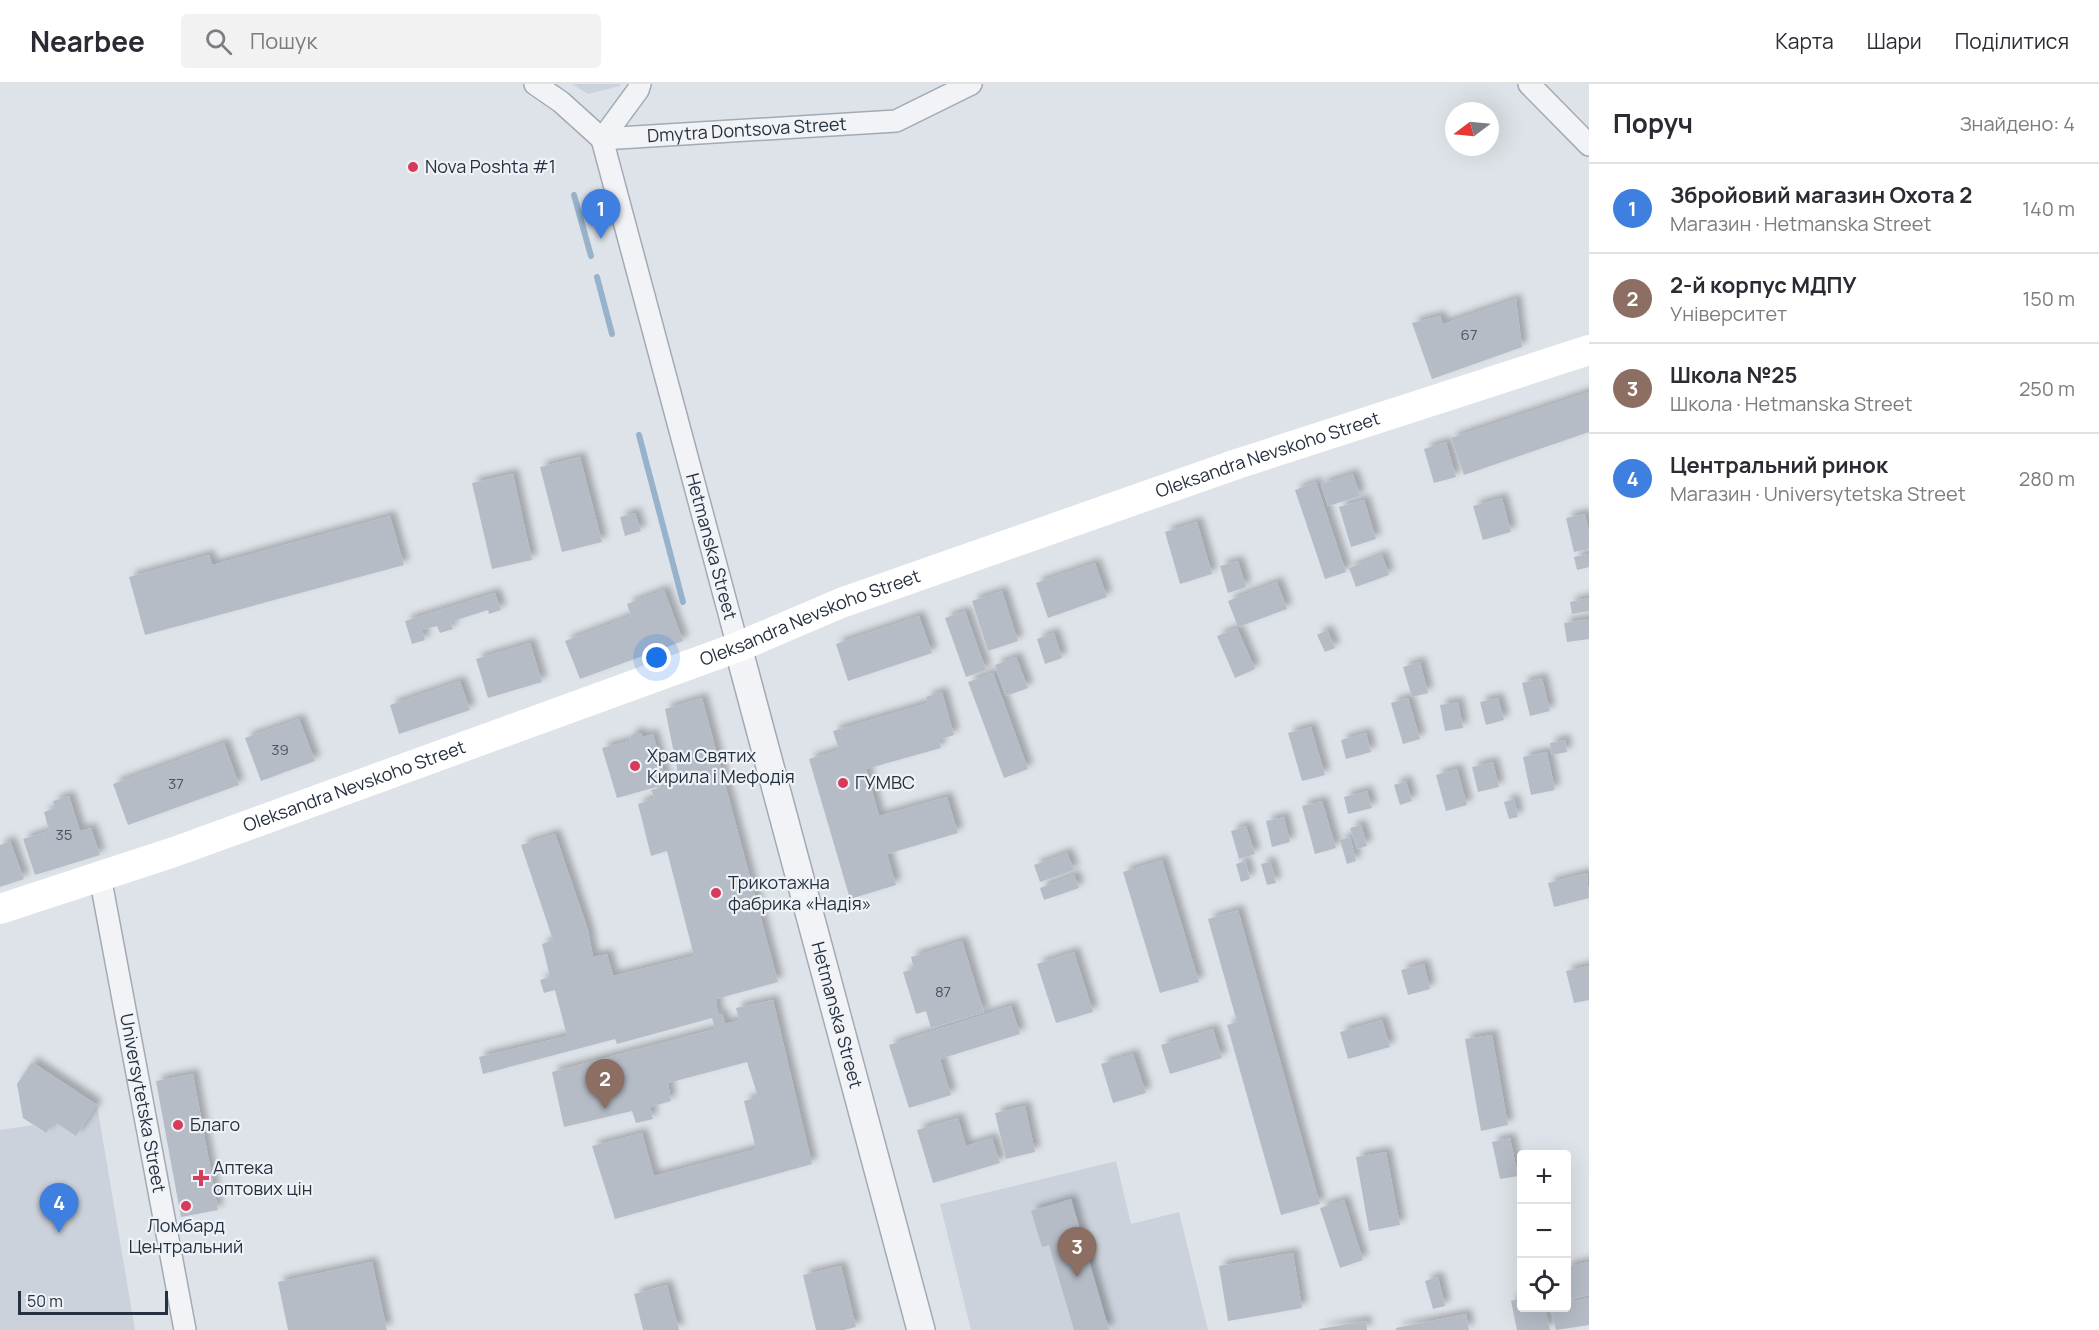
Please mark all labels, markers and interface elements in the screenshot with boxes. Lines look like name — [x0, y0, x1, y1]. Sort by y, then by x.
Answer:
search box — [181, 14, 601, 68]
text: Nearbee — [30, 22, 145, 60]
icon: search — [202, 25, 235, 58]
text: Пошук — [250, 26, 317, 56]
text: Карта — [1775, 27, 1834, 55]
text: Шари — [1867, 27, 1922, 55]
text: Поділитися — [1955, 27, 2069, 55]
north arrow — [1445, 102, 1499, 156]
text: Поруч — [1613, 105, 1693, 141]
text: Знайдено: 4 — [1960, 110, 2075, 137]
street label: Dmytra Dontsova Street — [646, 111, 847, 147]
place label: Nova Poshta #1 — [425, 154, 556, 178]
marker: Nova Poshta #1 — [406, 160, 420, 174]
text: Збройовий магазин Охота 2 — [1670, 180, 1972, 210]
pin: 1 — [582, 190, 620, 239]
text: 1 — [1628, 195, 1637, 222]
text: 140 m — [2022, 195, 2075, 222]
text: Магазин · Hetmanska Street — [1670, 210, 1931, 237]
text: 2-й корпус МДПУ — [1670, 270, 1856, 300]
text: 2 — [1627, 285, 1638, 312]
text: 150 m — [2022, 285, 2075, 312]
text: Університет — [1670, 300, 1787, 327]
house number: 67 — [1461, 324, 1477, 345]
text: Школа №25 — [1670, 360, 1797, 390]
text: 3 — [1627, 375, 1638, 402]
text: 250 m — [2019, 375, 2075, 402]
text: Школа · Hetmanska Street — [1670, 390, 1912, 417]
street label: Oleksandra Nevskoho Street — [1152, 406, 1383, 503]
text: Центральний ринок — [1670, 450, 1888, 480]
text: 4 — [1626, 465, 1639, 492]
text: 280 m — [2019, 465, 2075, 492]
street label: Hetmanska Street — [681, 470, 743, 622]
text: Магазин · Universytetska Street — [1670, 480, 1966, 507]
street label: Oleksandra Nevskoho Street — [696, 563, 923, 671]
your location — [642, 643, 671, 672]
street label: Oleksandra Nevskoho Street — [239, 734, 469, 837]
house number: 39 — [271, 739, 289, 760]
place label: Храм Святих Кирила і Мефодія — [647, 743, 795, 788]
marker: Храм Святих Кирила і Мефодія — [628, 759, 642, 773]
place label: ГУМВС — [855, 770, 915, 794]
house number: 37 — [168, 773, 184, 794]
marker: ГУМВС — [836, 776, 850, 790]
house number: 35 — [56, 824, 72, 845]
place label: Трикотажна фабрика «Надія» — [728, 870, 871, 915]
marker: Трикотажна фабрика «Надія» — [709, 886, 723, 900]
street label: Hetmanska Street — [806, 939, 869, 1091]
house number: 87 — [935, 981, 951, 1002]
street label: Universytetska Street — [115, 1011, 172, 1194]
pin: 2 — [586, 1060, 624, 1109]
place label: Благо — [190, 1112, 240, 1136]
marker: Благо — [171, 1118, 185, 1132]
map controls — [1517, 1150, 1571, 1312]
button: + — [1517, 1150, 1571, 1204]
place label: Аптека оптових цін — [213, 1155, 312, 1200]
marker: Аптека оптових цін — [194, 1171, 208, 1185]
pin: 4 — [40, 1184, 78, 1233]
marker: Ломбард Центральний — [179, 1199, 193, 1213]
button: − — [1517, 1204, 1571, 1258]
place label: Ломбард Центральний — [129, 1213, 243, 1258]
pin: 3 — [1058, 1228, 1096, 1277]
button: locate — [1517, 1258, 1571, 1312]
scale bar — [18, 1288, 168, 1316]
text: 50 m — [27, 1290, 63, 1312]

